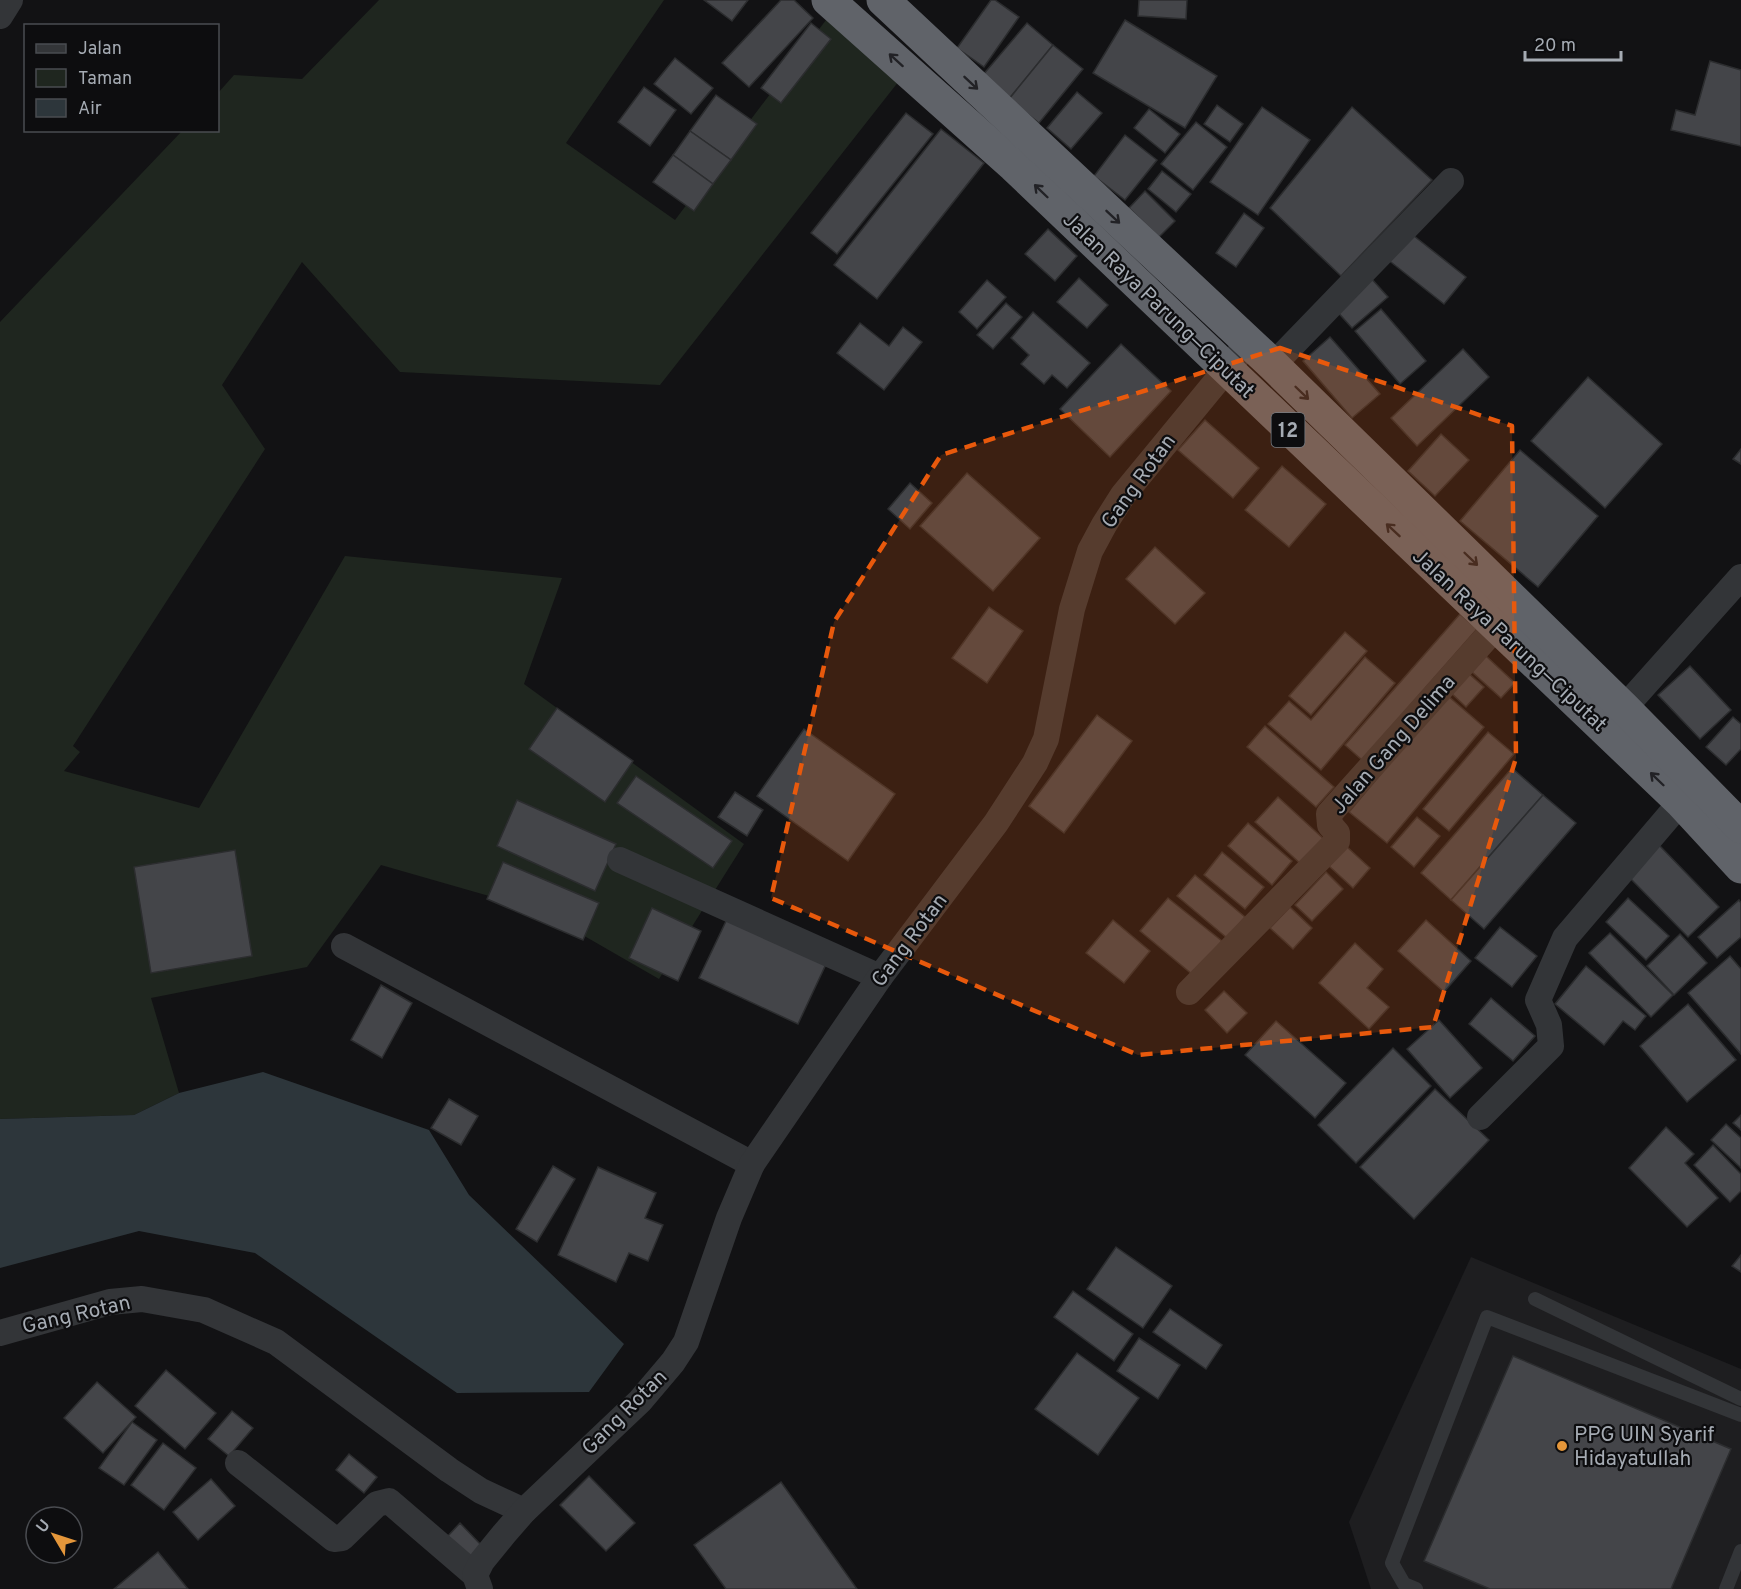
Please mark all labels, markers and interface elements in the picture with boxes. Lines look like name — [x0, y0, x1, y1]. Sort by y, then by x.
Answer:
legend — [24, 24, 219, 132]
scale bar — [1525, 24, 1621, 62]
text: 20 m — [1534, 35, 1576, 58]
text: Jalan — [78, 38, 122, 61]
one-way arrow — [889, 53, 904, 67]
text: Taman — [78, 68, 132, 91]
one-way arrow — [964, 76, 979, 90]
text: Air — [78, 98, 102, 121]
one-way arrow — [1033, 184, 1048, 199]
street label: Jalan Raya Parung—Ciputat — [1056, 207, 1260, 405]
one-way arrow — [1106, 209, 1121, 224]
one-way arrow — [1294, 386, 1309, 400]
road number: 12 — [1272, 413, 1304, 447]
street label: Gang Rotan — [1096, 429, 1183, 535]
one-way arrow — [1386, 523, 1401, 537]
street label: Jalan Raya Parung—Ciputat — [1406, 544, 1612, 739]
one-way arrow — [1464, 551, 1479, 566]
street label: Jalan Gang Delima — [1326, 670, 1462, 820]
one-way arrow — [1650, 773, 1665, 787]
street label: Gang Rotan — [866, 889, 954, 993]
street label: Gang Rotan — [19, 1290, 133, 1341]
street label: Gang Rotan — [576, 1364, 674, 1462]
place label: PPG UIN Syarif Hidayatullah — [1574, 1422, 1714, 1473]
marker: PPG UIN Syarif Hidayatullah — [1555, 1439, 1569, 1453]
north arrow — [24, 1505, 84, 1565]
text: U — [33, 1516, 55, 1538]

